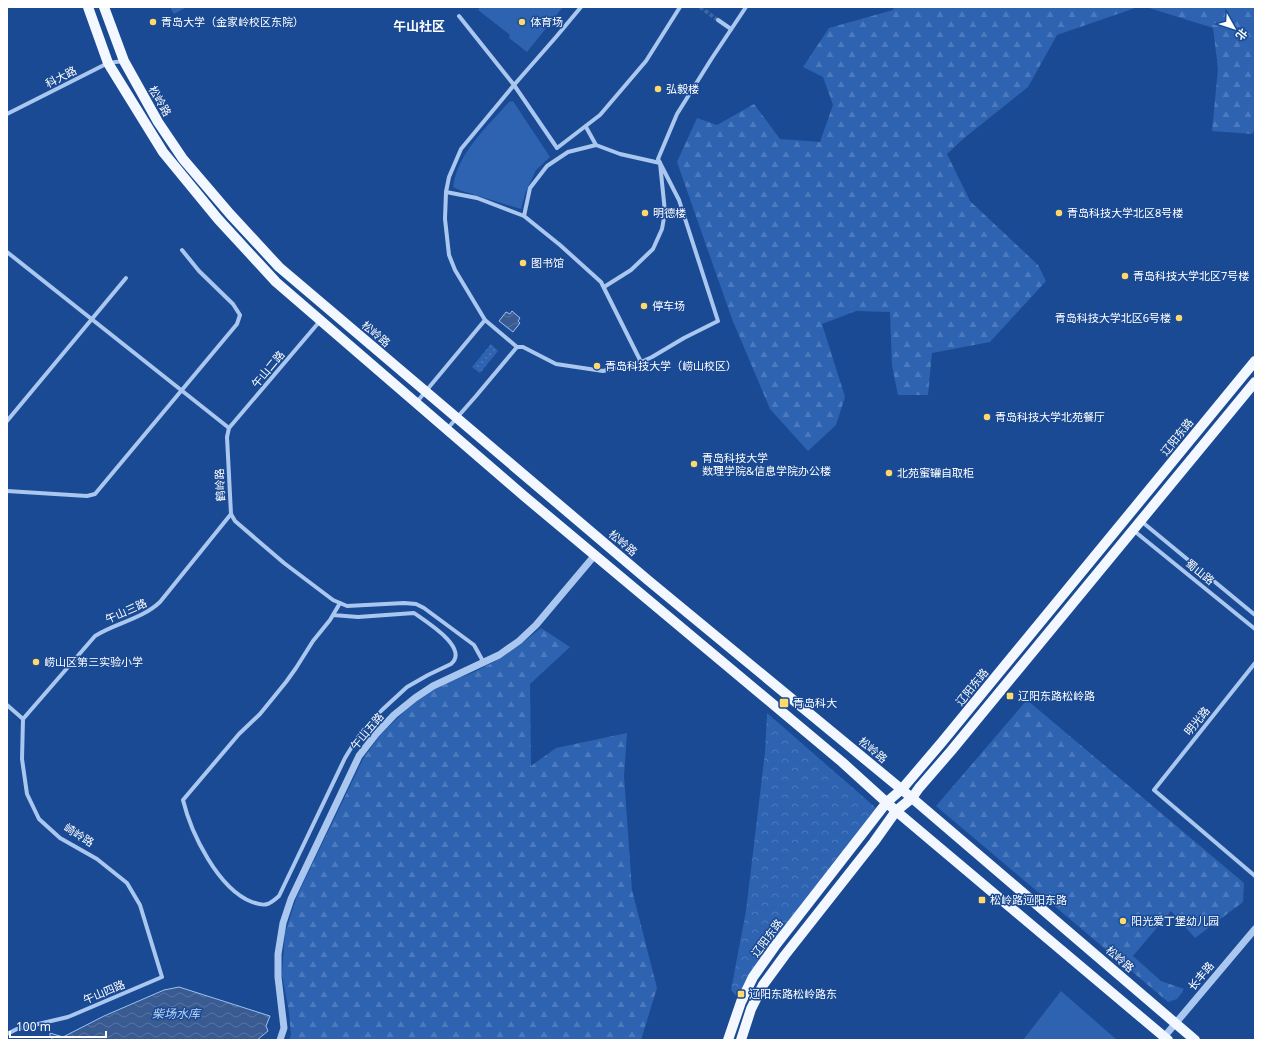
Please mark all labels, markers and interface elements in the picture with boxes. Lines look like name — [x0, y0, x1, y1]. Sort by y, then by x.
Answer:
north arrow — [1214, 8, 1254, 48]
place label: 青岛大学（金家岭校区东院） — [161, 14, 304, 29]
place label: 体育场 — [530, 14, 563, 29]
marker: 青岛大学（金家岭校区东院） — [148, 17, 158, 27]
district label: 午山社区 — [393, 17, 445, 35]
marker: 体育场 — [517, 17, 527, 27]
text: 北 — [1233, 26, 1251, 44]
street label: 科大路 — [43, 62, 79, 91]
place label: 弘毅楼 — [666, 81, 699, 96]
street label: 松岭路 — [146, 83, 175, 119]
marker: 弘毅楼 — [653, 84, 663, 94]
place label: 明德楼 — [653, 205, 686, 220]
place label: 青岛科技大学北区8号楼 — [1067, 205, 1183, 220]
marker: 明德楼 — [640, 208, 650, 218]
marker: 青岛科技大学北区8号楼 — [1054, 208, 1064, 218]
place label: 图书馆 — [531, 255, 564, 270]
marker: 图书馆 — [518, 258, 528, 268]
place label: 青岛科技大学北区7号楼 — [1133, 268, 1249, 283]
marker: 青岛科技大学北区7号楼 — [1120, 271, 1130, 281]
place label: 停车场 — [652, 298, 685, 313]
marker: 停车场 — [639, 301, 649, 311]
place label: 青岛科技大学北区6号楼 — [1055, 310, 1171, 325]
marker: 青岛科技大学北区6号楼 — [1174, 313, 1184, 323]
street label: 松岭路 — [359, 317, 394, 350]
street label: 午山二路 — [248, 347, 288, 390]
place label: 青岛科技大学（崂山校区） — [605, 358, 737, 373]
marker: 青岛科技大学（崂山校区） — [592, 361, 602, 371]
place label: 青岛科技大学北苑餐厅 — [995, 409, 1105, 424]
marker: 青岛科技大学北苑餐厅 — [982, 412, 992, 422]
street label: 辽阳东路 — [1157, 415, 1196, 459]
place label: 青岛科技大学 数理学院&信息学院办公楼 — [702, 450, 831, 478]
marker: 青岛科技大学 数理学院&信息学院办公楼 — [689, 459, 699, 469]
place label: 北苑蜜罐自取柜 — [897, 465, 974, 480]
street label: 鹤岭路 — [211, 468, 228, 502]
marker: 北苑蜜罐自取柜 — [884, 468, 894, 478]
street label: 松岭路 — [606, 526, 641, 559]
street label: 蜀山路 — [1183, 555, 1218, 588]
street label: 午山三路 — [103, 595, 149, 626]
place label: 崂山区第三实验小学 — [44, 654, 143, 669]
marker: 崂山区第三实验小学 — [31, 657, 41, 667]
street label: 辽阳东路 — [952, 665, 991, 709]
place label: 辽阳东路松岭路 — [1018, 688, 1095, 703]
marker: 辽阳东路松岭路 — [1005, 691, 1015, 701]
place label: 青岛科大 — [793, 695, 837, 710]
marker: 青岛科大 — [778, 697, 790, 709]
street label: 明光路 — [1180, 703, 1213, 738]
street label: 午山五路 — [347, 709, 387, 752]
street label: 松岭路 — [856, 733, 891, 766]
street label: 崎岭路 — [61, 819, 97, 850]
place label: 松岭路辽阳东路 — [990, 892, 1067, 907]
marker: 松岭路辽阳东路 — [977, 895, 987, 905]
place label: 阳光爱丁堡幼儿园 — [1131, 913, 1219, 928]
street label: 辽阳东路 — [747, 916, 786, 960]
marker: 阳光爱丁堡幼儿园 — [1118, 916, 1128, 926]
street label: 松岭路 — [1103, 942, 1138, 975]
street label: 长丰路 — [1184, 958, 1217, 993]
street label: 午山四路 — [81, 976, 127, 1007]
place label: 辽阳东路松岭路东 — [749, 986, 837, 1001]
marker: 辽阳东路松岭路东 — [736, 989, 746, 999]
water label: 柴场水库 — [152, 1005, 202, 1022]
scale bar — [10, 1013, 106, 1039]
text: 100 m — [16, 1018, 51, 1035]

